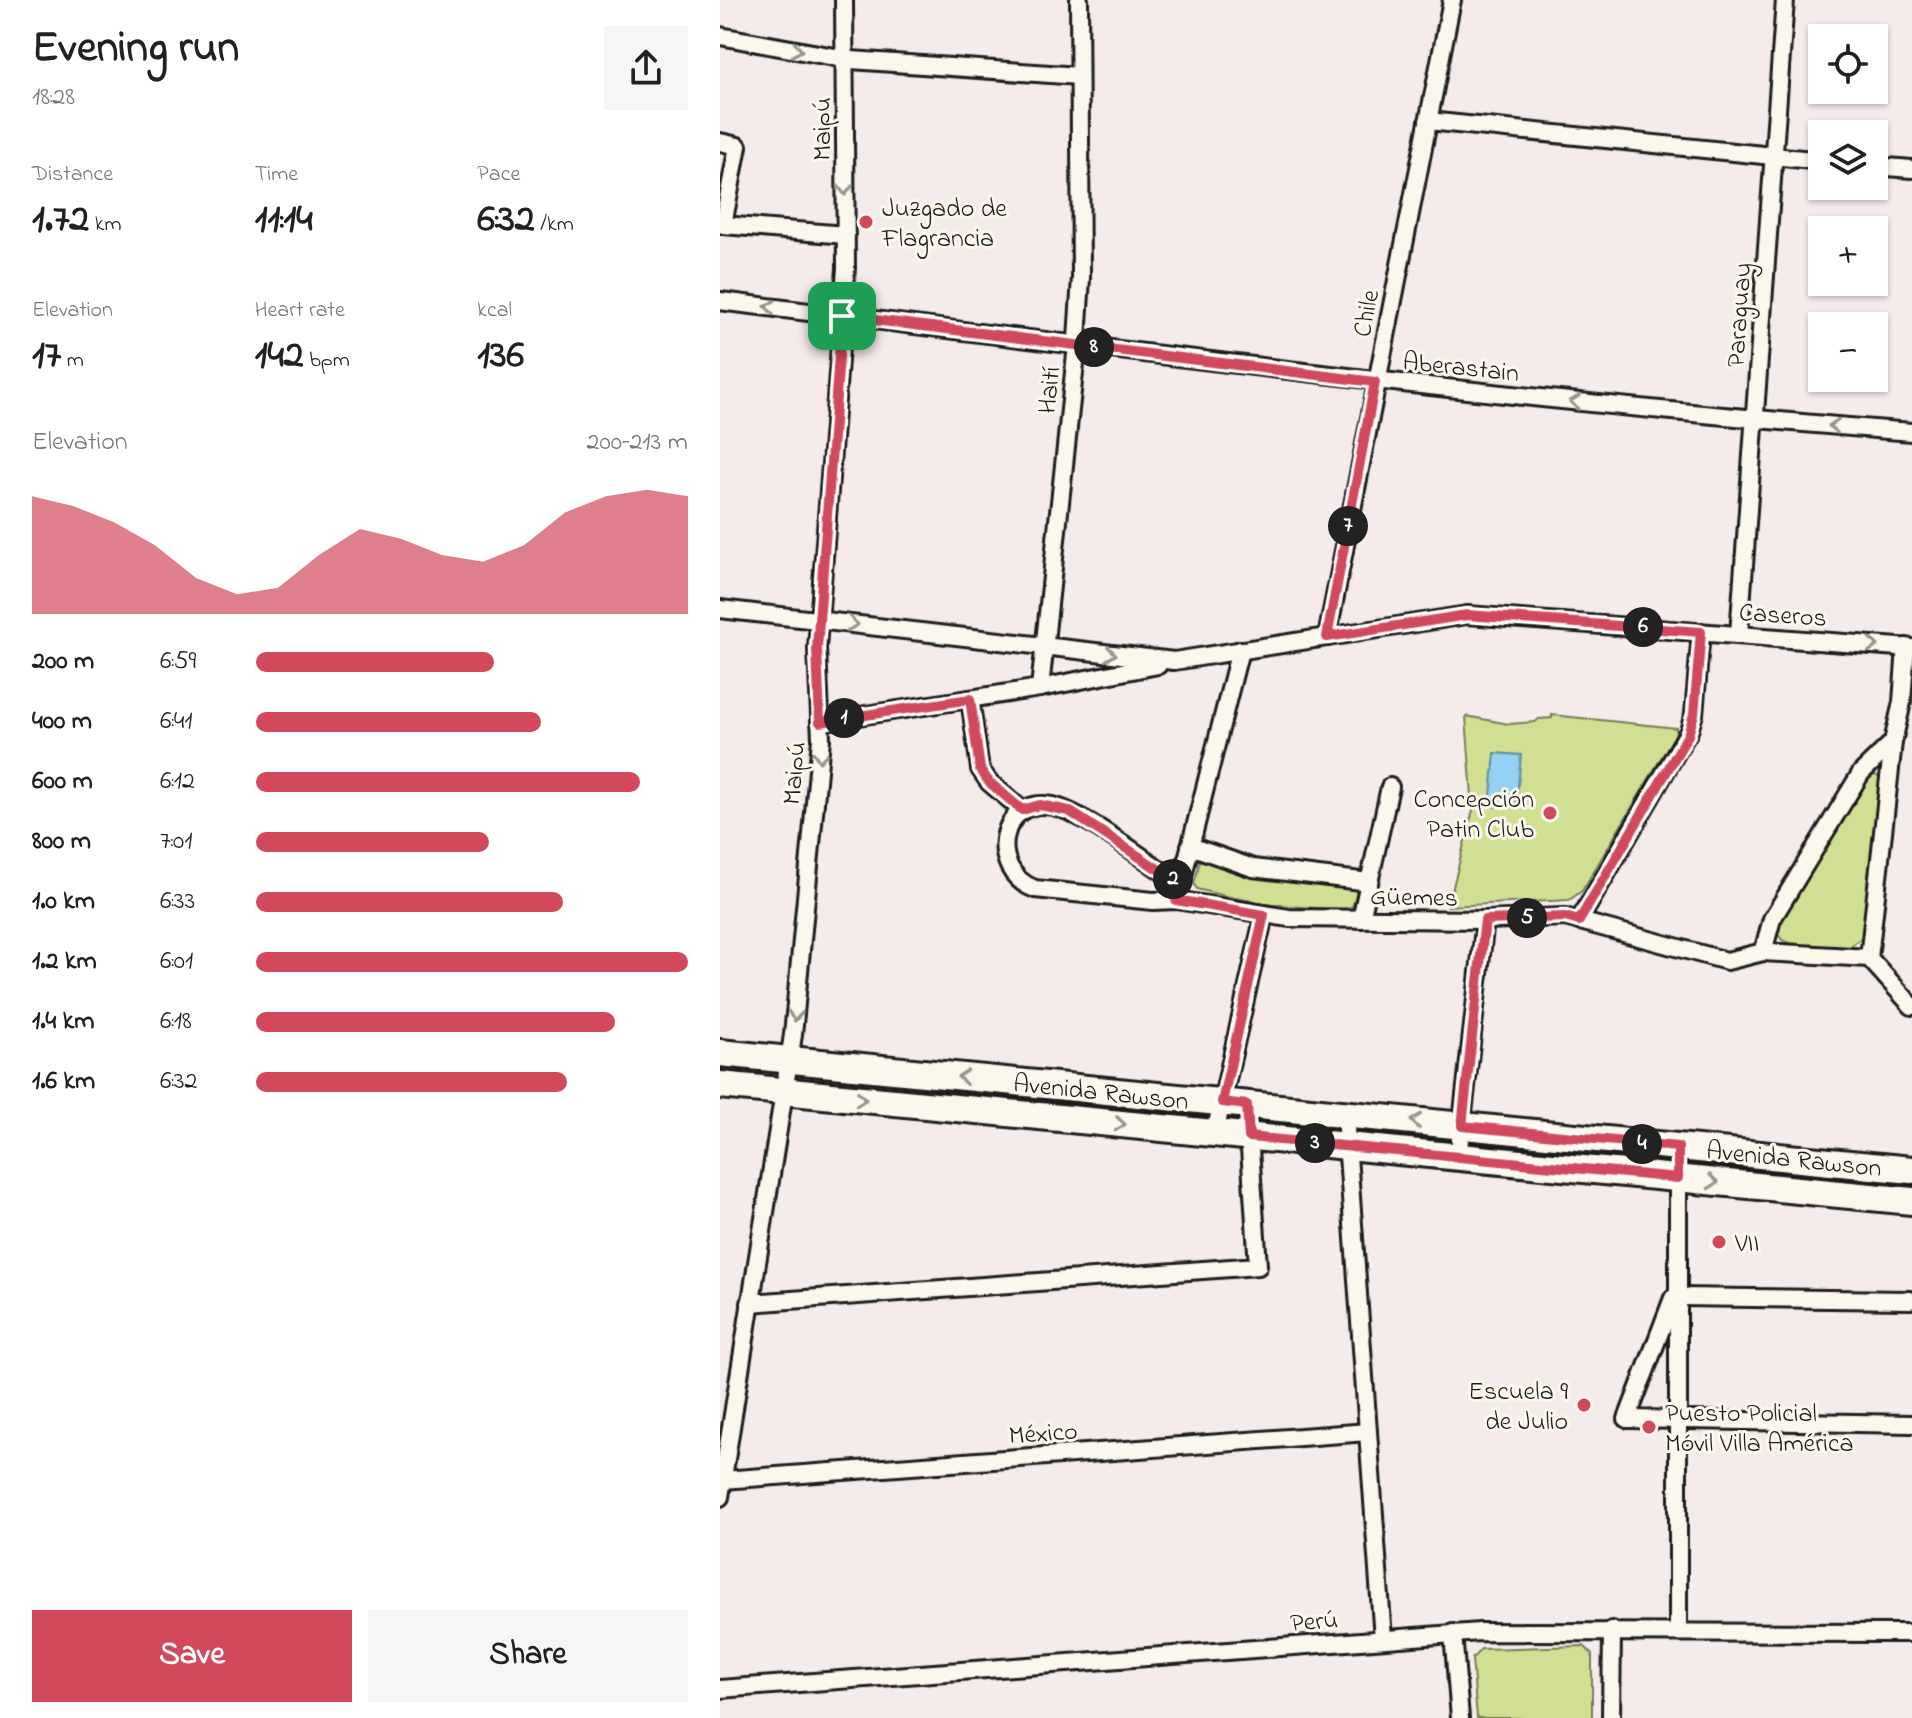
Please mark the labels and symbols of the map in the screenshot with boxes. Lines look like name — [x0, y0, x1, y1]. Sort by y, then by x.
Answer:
one-way arrow — [790, 41, 804, 58]
street label: Maipú — [805, 97, 843, 161]
one-way arrow — [836, 184, 854, 197]
place label: Juzgado de Flagrancia — [881, 191, 1007, 259]
marker: Juzgado de Flagrancia — [857, 213, 875, 231]
street label: Paraguay — [1718, 262, 1764, 369]
pin — [808, 282, 876, 350]
street label: Chile — [1345, 286, 1391, 340]
one-way arrow — [763, 299, 777, 316]
pin: 8 — [1074, 327, 1114, 367]
street label: Aberastain — [1401, 344, 1521, 394]
street label: Haití — [1030, 365, 1072, 416]
one-way arrow — [1568, 393, 1581, 410]
one-way arrow — [1827, 418, 1840, 435]
pin: 7 — [1328, 506, 1368, 546]
street label: Caseros — [1738, 595, 1828, 639]
pin: 6 — [1623, 607, 1663, 647]
one-way arrow — [847, 615, 860, 632]
one-way arrow — [1867, 636, 1880, 653]
one-way arrow — [1104, 645, 1118, 662]
pin: 1 — [824, 698, 864, 738]
street label: Maipú — [774, 740, 818, 807]
one-way arrow — [811, 751, 828, 764]
place label: Concepción Patin Club — [1413, 782, 1534, 850]
marker: Concepción Patin Club — [1541, 804, 1559, 822]
pin: 2 — [1153, 859, 1193, 899]
street label: Güemes — [1370, 879, 1458, 919]
pin: 5 — [1507, 898, 1547, 938]
one-way arrow — [787, 1009, 804, 1022]
street label: Avenida Rawson — [1011, 1066, 1190, 1122]
one-way arrow — [956, 1069, 969, 1086]
one-way arrow — [855, 1090, 868, 1107]
one-way arrow — [1409, 1113, 1422, 1130]
one-way arrow — [1114, 1115, 1127, 1132]
pin: 3 — [1295, 1123, 1335, 1163]
pin: 4 — [1622, 1124, 1662, 1164]
street label: Avenida Rawson — [1704, 1133, 1883, 1189]
one-way arrow — [1707, 1173, 1720, 1190]
place label: VII — [1734, 1226, 1759, 1264]
marker: VII — [1710, 1233, 1728, 1251]
place label: Escuela 9 de Julio — [1468, 1374, 1568, 1442]
marker: Escuela 9 de Julio — [1575, 1396, 1593, 1414]
place label: Puesto Policial Móvil Villa América — [1665, 1396, 1854, 1464]
street label: México — [1008, 1414, 1079, 1456]
marker: Puesto Policial Móvil Villa América — [1640, 1418, 1658, 1436]
street label: Perú — [1289, 1602, 1339, 1644]

